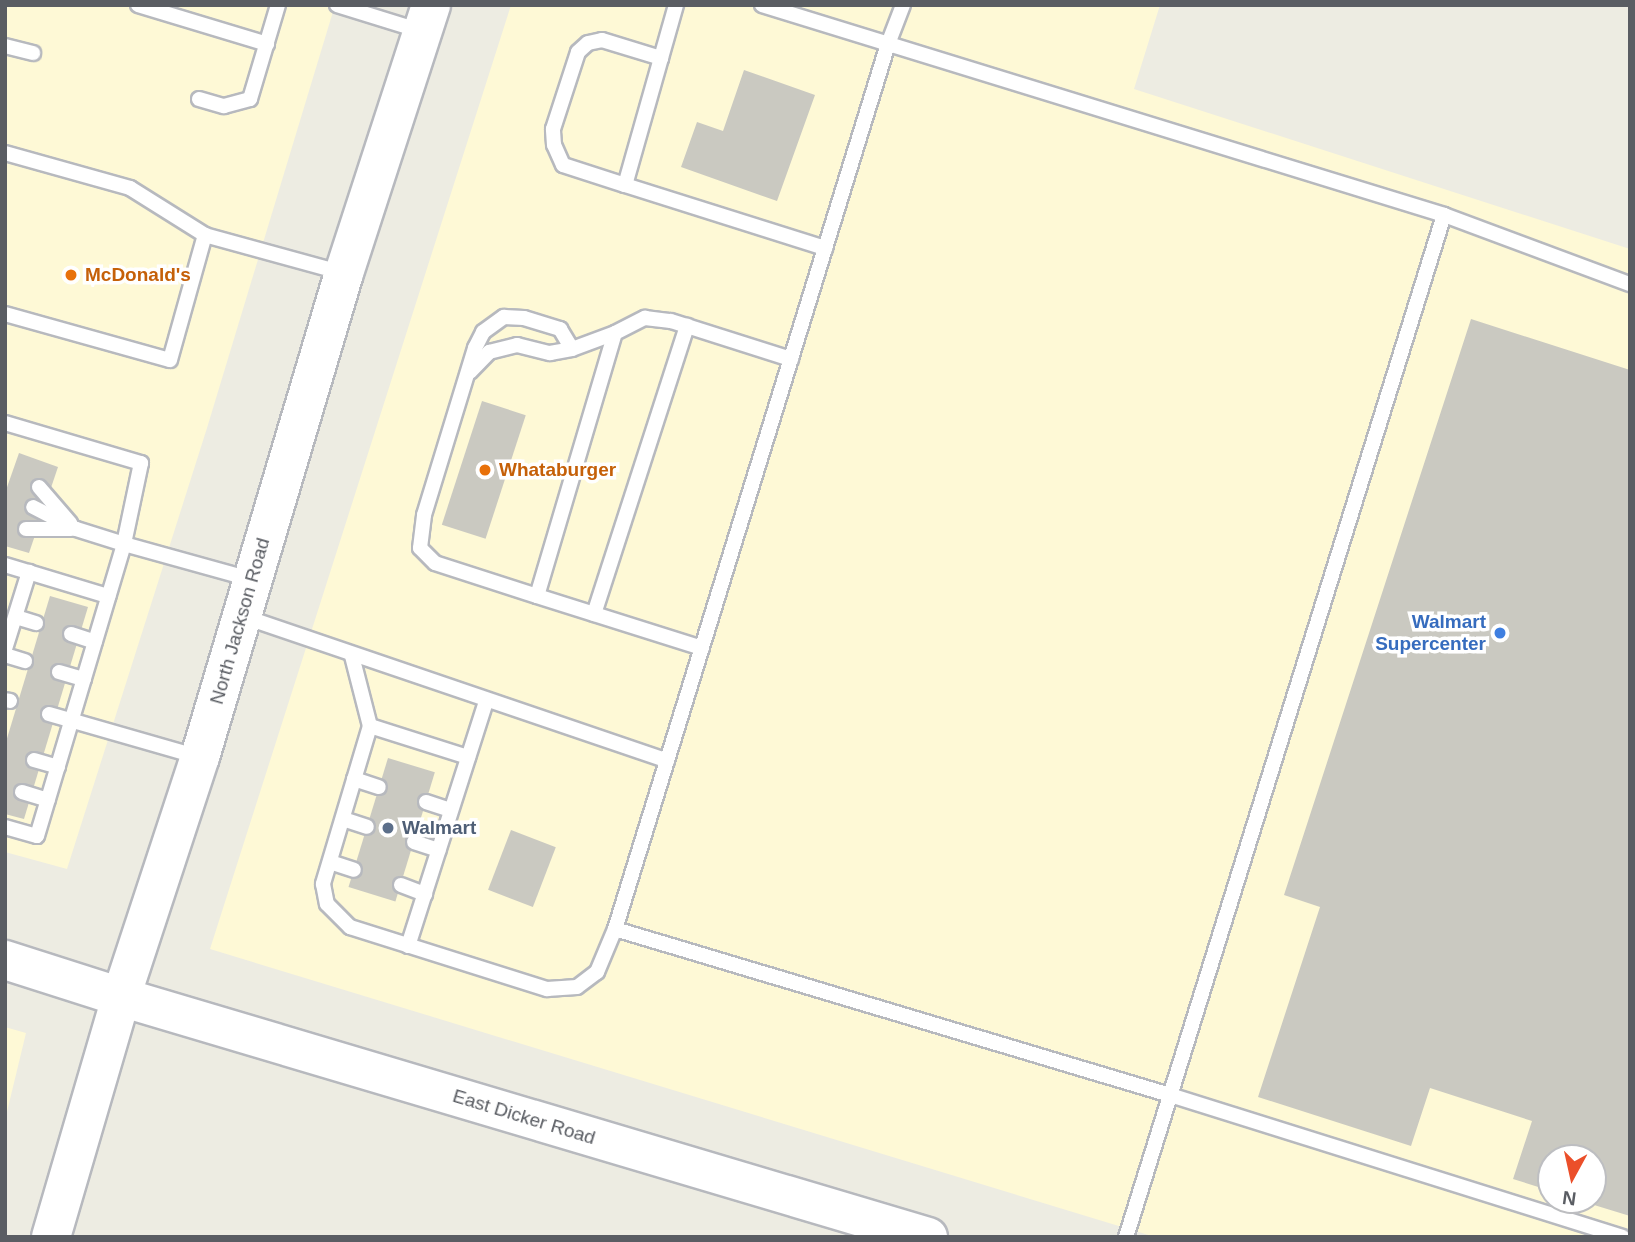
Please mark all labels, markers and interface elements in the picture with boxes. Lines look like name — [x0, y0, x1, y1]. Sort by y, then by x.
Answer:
place label: McDonald's — [85, 264, 191, 286]
marker: McDonald's — [63, 267, 79, 283]
place label: Whataburger — [499, 459, 616, 481]
marker: Whataburger — [477, 462, 493, 478]
street label: North Jackson Road — [205, 535, 275, 707]
place label: Walmart Supercenter — [1375, 611, 1486, 655]
marker: Walmart Supercenter — [1492, 625, 1508, 641]
place label: Walmart — [402, 817, 476, 839]
marker: Walmart — [380, 820, 396, 836]
street label: East Dicker Road — [450, 1084, 598, 1150]
north arrow — [1537, 1144, 1607, 1214]
text: N — [1561, 1187, 1578, 1210]

